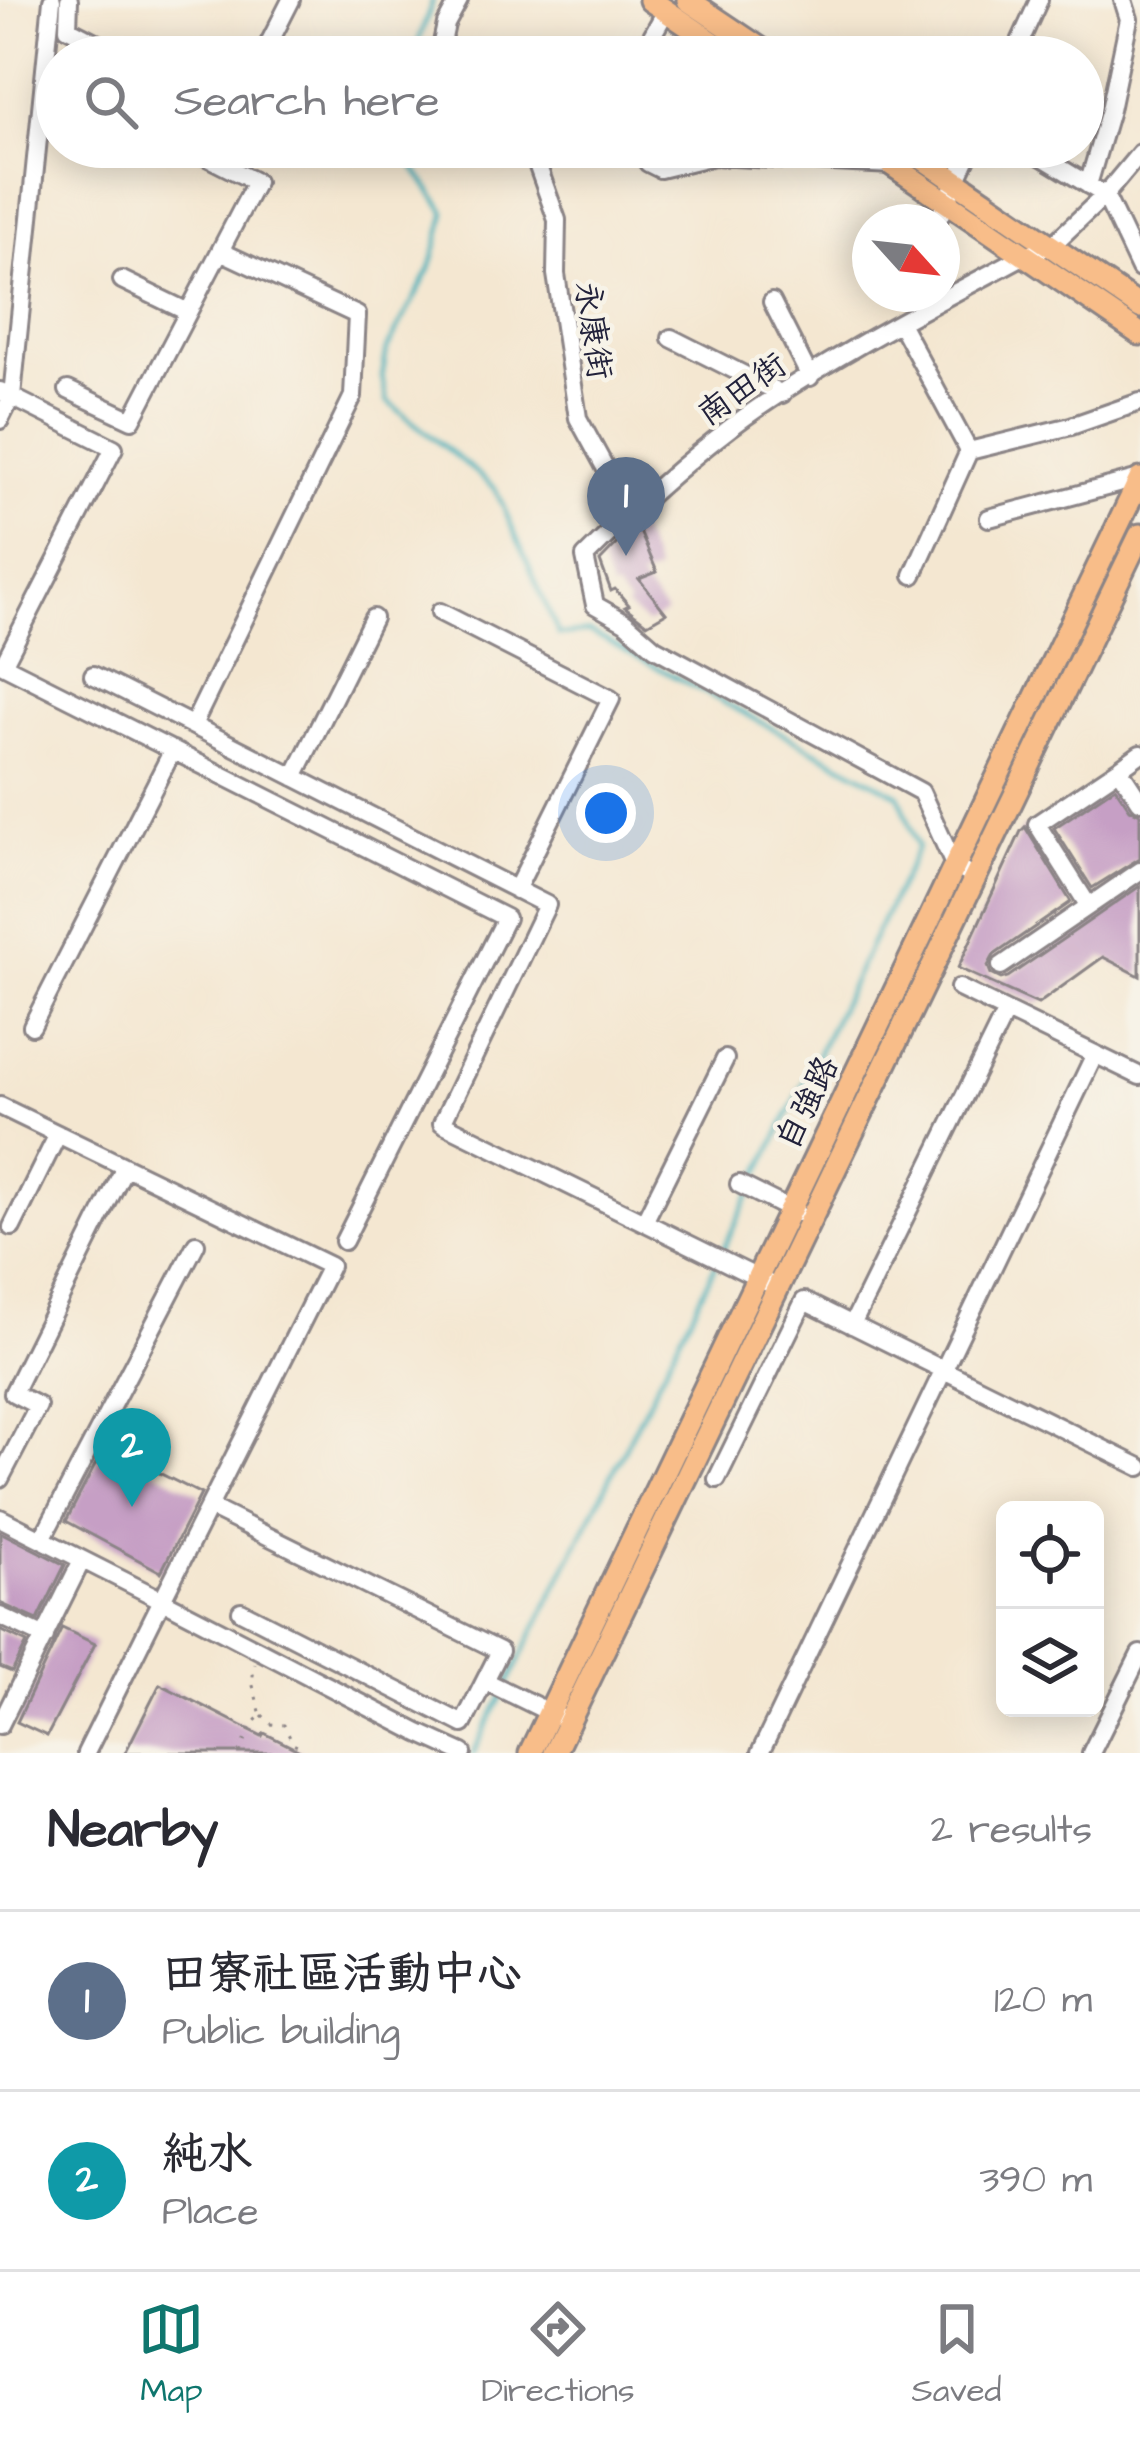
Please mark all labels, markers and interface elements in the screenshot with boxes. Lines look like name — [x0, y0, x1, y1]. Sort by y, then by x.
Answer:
search box — [36, 36, 1104, 168]
icon: search — [78, 69, 144, 135]
text: Search here — [174, 71, 440, 133]
north arrow — [852, 204, 960, 312]
street label: 永康街 — [563, 278, 623, 382]
street label: 南田街 — [688, 342, 796, 437]
pin: 1 — [587, 457, 665, 556]
your location — [576, 783, 636, 843]
street label: 自強路 — [765, 1048, 850, 1157]
pin: 2 — [93, 1408, 171, 1507]
map controls — [996, 1501, 1104, 1717]
button: locate — [996, 1501, 1104, 1609]
button: layers — [996, 1609, 1104, 1717]
text: Nearby — [48, 1796, 218, 1867]
text: 2 results — [931, 1804, 1092, 1858]
text: 田寮社區活動中心 — [162, 1944, 522, 2006]
text: 1 — [85, 1974, 90, 2028]
text: 120 m — [994, 1974, 1092, 2028]
text: Public building — [162, 2006, 400, 2060]
text: 純水 — [162, 2124, 252, 2186]
text: 2 — [76, 2154, 98, 2208]
text: 390 m — [979, 2154, 1092, 2208]
text: Place — [162, 2186, 259, 2240]
tab: Map — [138, 2296, 204, 2414]
tab: Directions — [481, 2296, 635, 2414]
tab: Saved — [912, 2296, 1002, 2414]

